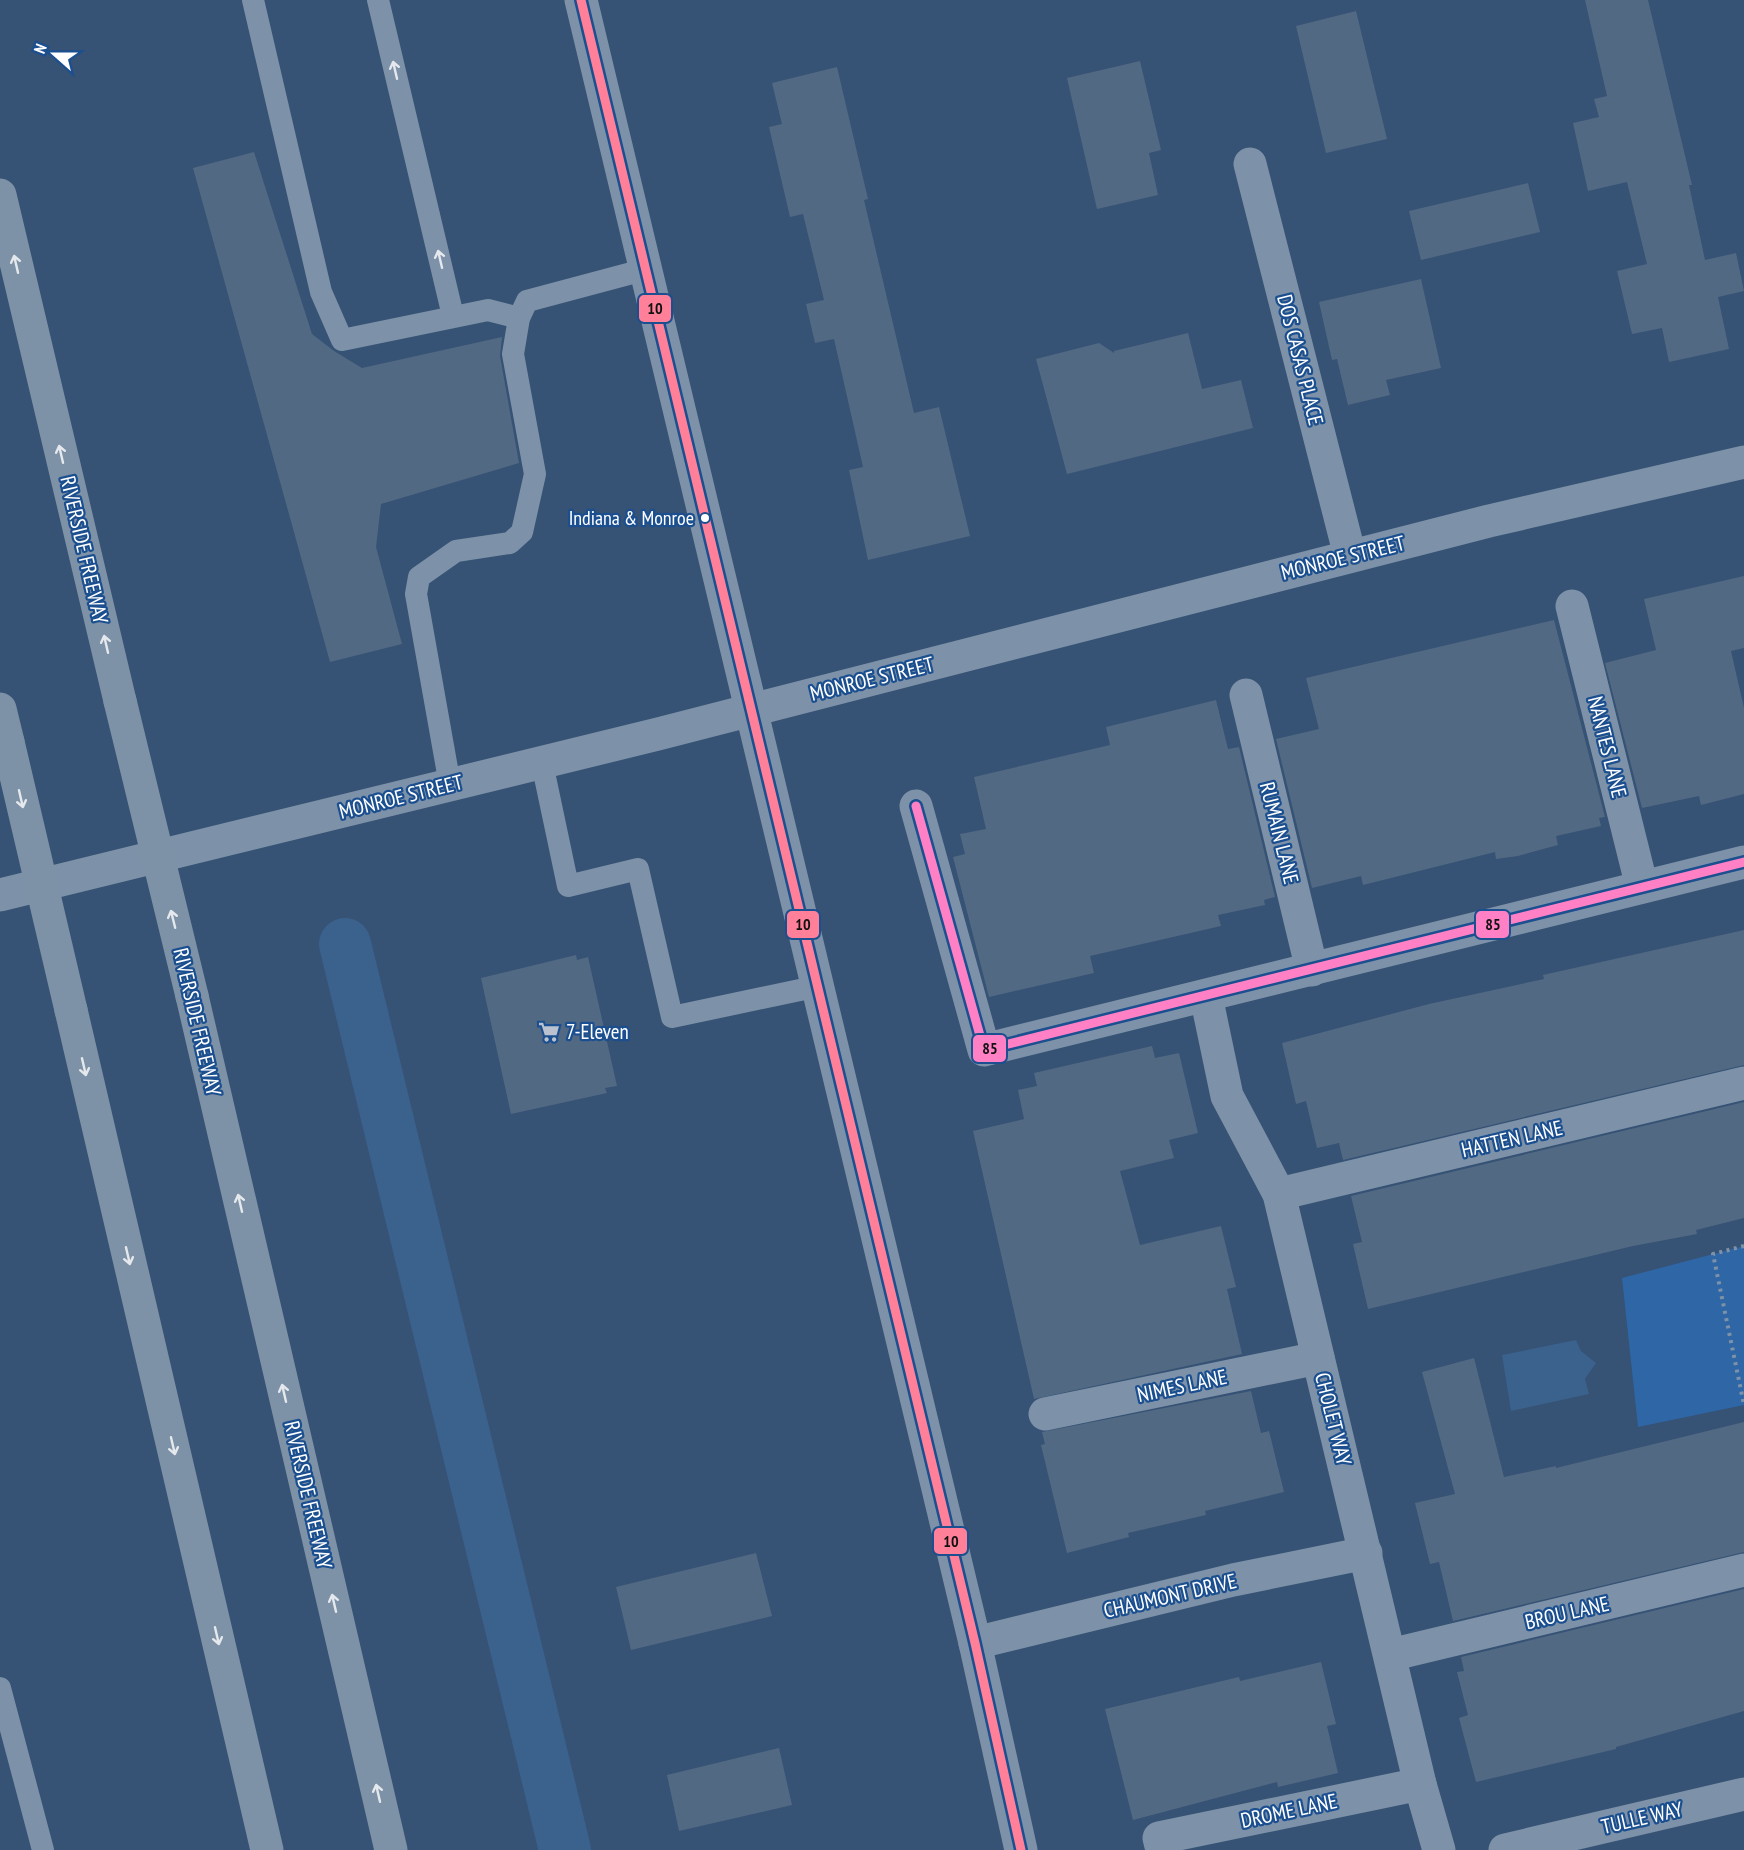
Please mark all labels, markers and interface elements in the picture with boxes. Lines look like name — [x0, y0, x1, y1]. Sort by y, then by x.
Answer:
north arrow — [24, 24, 84, 84]
text: N — [29, 41, 51, 56]
one-way arrow — [388, 61, 400, 80]
one-way arrow — [433, 250, 445, 269]
one-way arrow — [10, 255, 22, 274]
street label: DOS CASAS PLACE — [1271, 292, 1330, 428]
line badge: 10 — [638, 294, 672, 323]
text: 10 — [647, 298, 663, 318]
one-way arrow — [55, 445, 67, 464]
street label: RIVERSIDE FREEWAY — [54, 473, 115, 627]
place label: Indiana & Monroe — [569, 505, 694, 531]
marker: Indiana & Monroe — [699, 512, 711, 524]
street label: MONROE STREET — [1278, 529, 1408, 586]
one-way arrow — [100, 635, 112, 654]
street label: MONROE STREET — [807, 650, 937, 707]
street label: NANTES LANE — [1582, 693, 1633, 800]
street label: MONROE STREET — [336, 768, 466, 825]
street label: RUMAIN LANE — [1254, 779, 1305, 887]
one-way arrow — [16, 789, 27, 808]
one-way arrow — [166, 910, 178, 929]
line badge: 10 — [786, 910, 820, 939]
line badge: 85 — [1475, 910, 1510, 939]
text: 10 — [795, 914, 811, 934]
text: 85 — [1485, 914, 1501, 934]
street label: RIVERSIDE FREEWAY — [167, 945, 228, 1099]
place label: 7-Eleven — [566, 1018, 629, 1045]
supermarket icon: 7-Eleven — [537, 1020, 561, 1044]
line badge: 85 — [972, 1034, 1007, 1063]
text: 85 — [982, 1038, 998, 1058]
one-way arrow — [78, 1057, 90, 1076]
street label: HATTEN LANE — [1459, 1114, 1565, 1163]
one-way arrow — [234, 1194, 245, 1213]
one-way arrow — [123, 1247, 135, 1266]
street label: NIMES LANE — [1135, 1363, 1229, 1408]
street label: CHOLET WAY — [1309, 1370, 1358, 1469]
one-way arrow — [278, 1384, 290, 1403]
street label: RIVERSIDE FREEWAY — [278, 1418, 339, 1572]
one-way arrow — [167, 1436, 179, 1455]
line badge: 10 — [933, 1527, 968, 1555]
text: 10 — [943, 1531, 959, 1551]
street label: CHAUMONT DRIVE — [1101, 1567, 1239, 1624]
street label: BROU LANE — [1522, 1590, 1612, 1635]
one-way arrow — [327, 1594, 339, 1613]
one-way arrow — [212, 1626, 223, 1645]
one-way arrow — [372, 1784, 384, 1803]
street label: DROME LANE — [1238, 1787, 1340, 1834]
street label: TULLE WAY — [1599, 1795, 1686, 1840]

